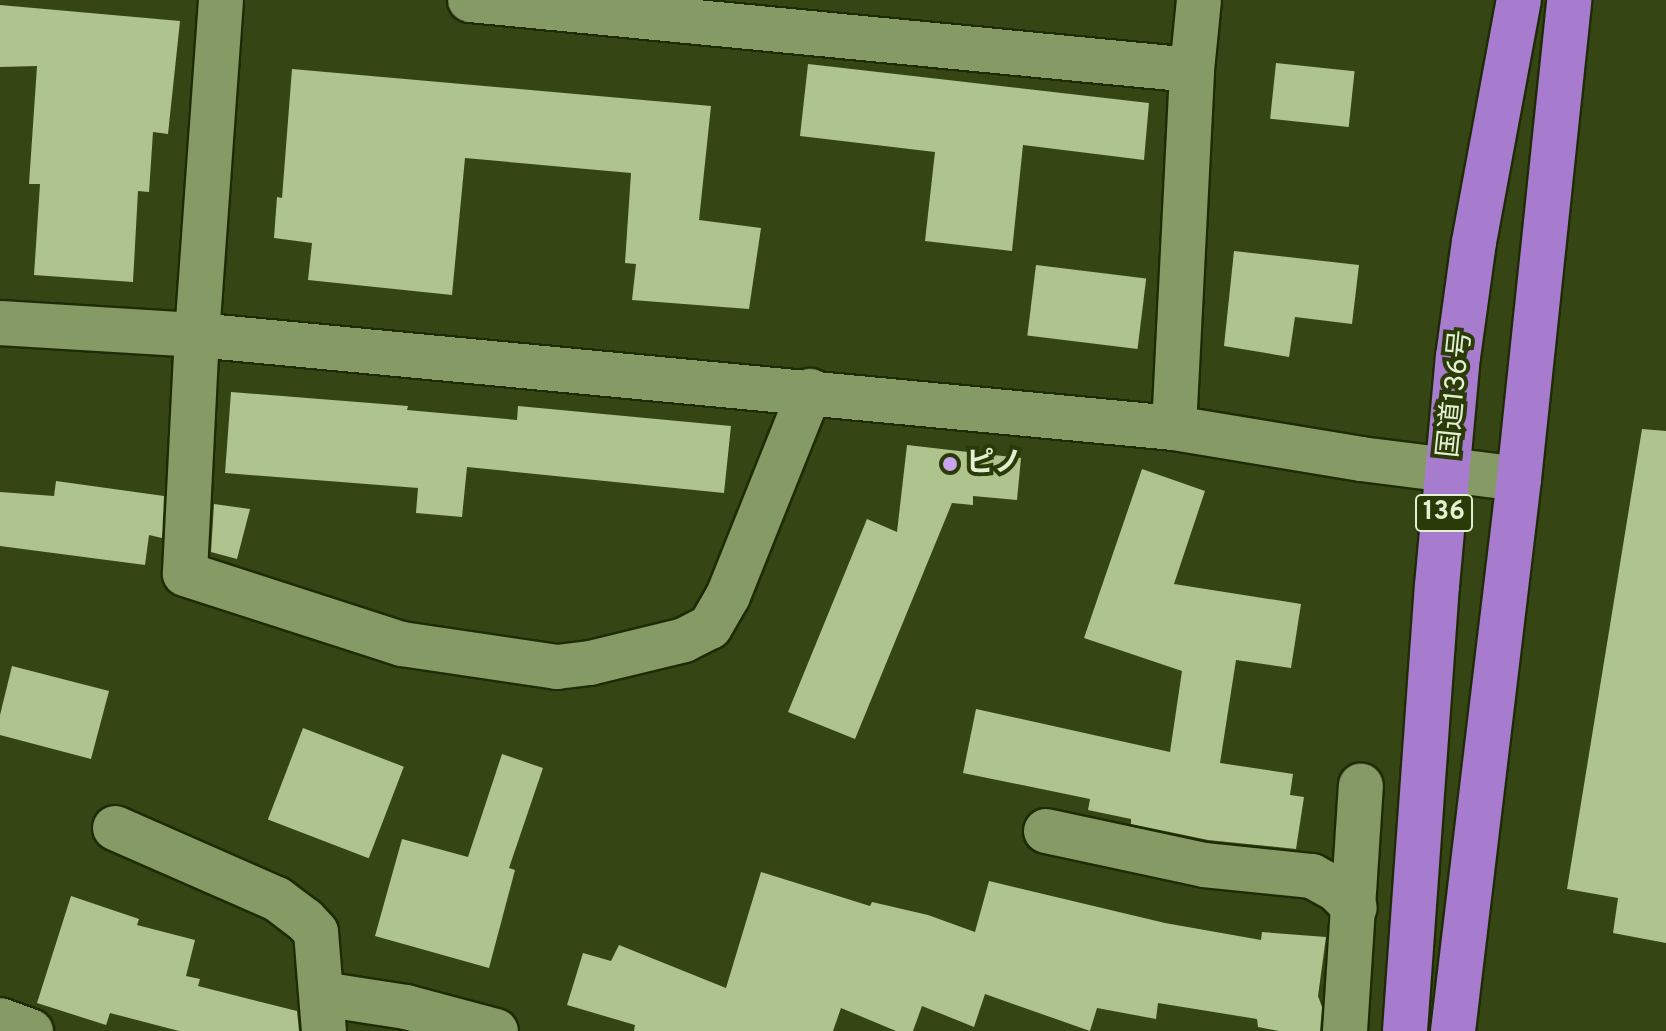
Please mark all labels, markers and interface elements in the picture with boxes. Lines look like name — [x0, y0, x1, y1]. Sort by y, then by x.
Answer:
street label: 国道136号 — [1433, 329, 1479, 459]
place label: ピノ — [966, 447, 1022, 481]
marker: ピノ — [941, 455, 959, 473]
road number: 136 — [1414, 491, 1474, 535]

